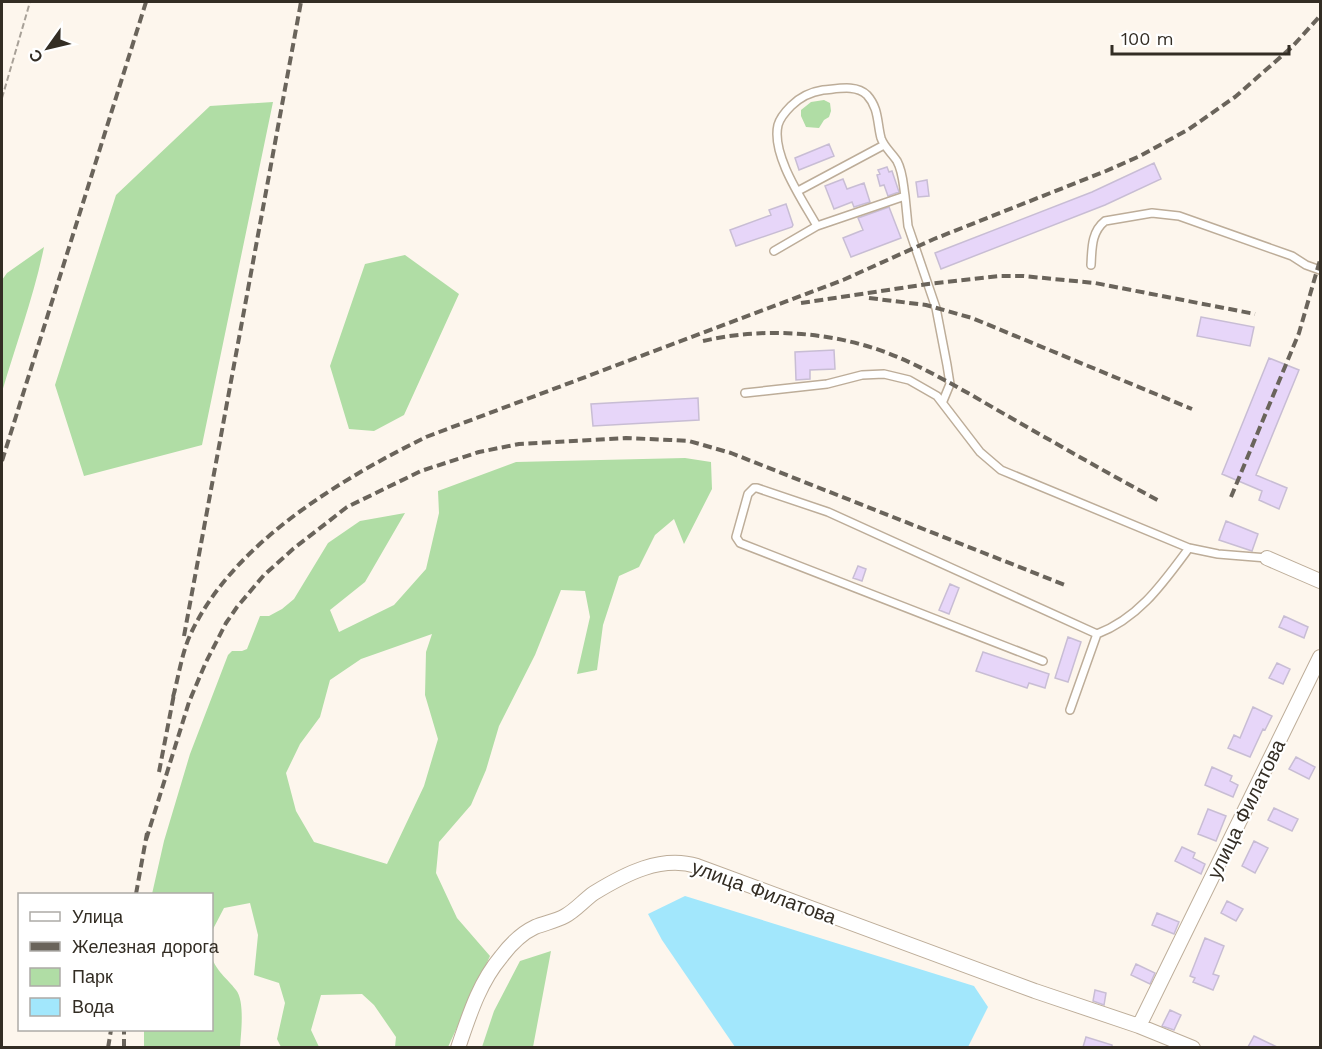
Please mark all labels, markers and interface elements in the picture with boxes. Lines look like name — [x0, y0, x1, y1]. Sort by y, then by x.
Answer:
north arrow — [18, 18, 78, 78]
scale bar — [1112, 18, 1289, 56]
text: 100 m — [1121, 28, 1174, 49]
text: С — [25, 46, 47, 66]
street label: улица Филатова — [1202, 735, 1291, 883]
street label: улица Филатова — [688, 855, 840, 930]
legend — [18, 893, 213, 1031]
text: Улица — [72, 906, 124, 927]
text: Железная дорога — [72, 936, 220, 957]
text: Парк — [72, 966, 113, 987]
text: Вода — [72, 996, 115, 1017]

